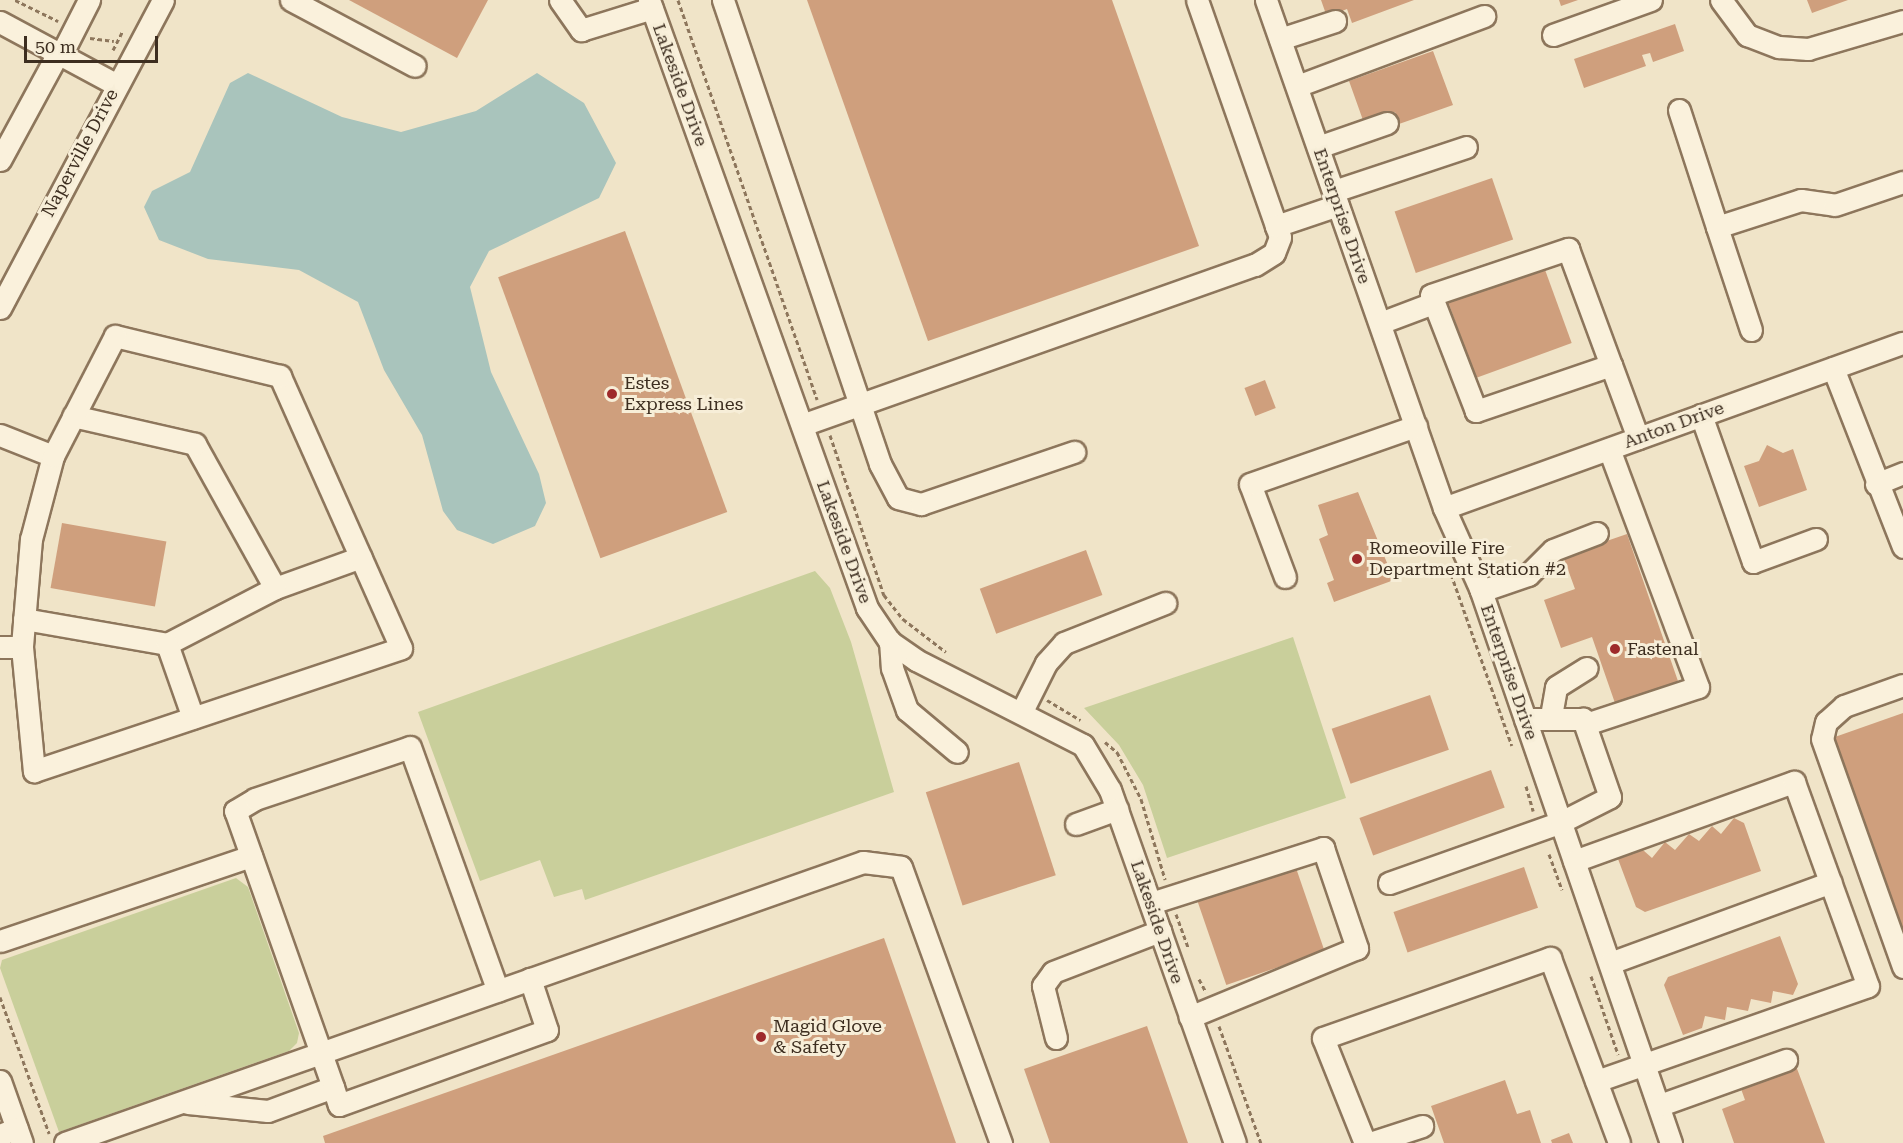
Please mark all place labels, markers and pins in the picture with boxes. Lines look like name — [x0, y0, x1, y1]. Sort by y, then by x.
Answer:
place label: Estes Express Lines — [624, 373, 743, 416]
marker: Estes Express Lines — [605, 387, 619, 401]
place label: Romeoville Fire Department Station #2 — [1369, 538, 1566, 580]
marker: Romeoville Fire Department Station #2 — [1350, 552, 1364, 566]
place label: Fastenal — [1627, 638, 1699, 660]
marker: Fastenal — [1608, 642, 1622, 656]
place label: Magid Glove & Safety — [773, 1016, 882, 1058]
marker: Magid Glove & Safety — [754, 1030, 768, 1044]

